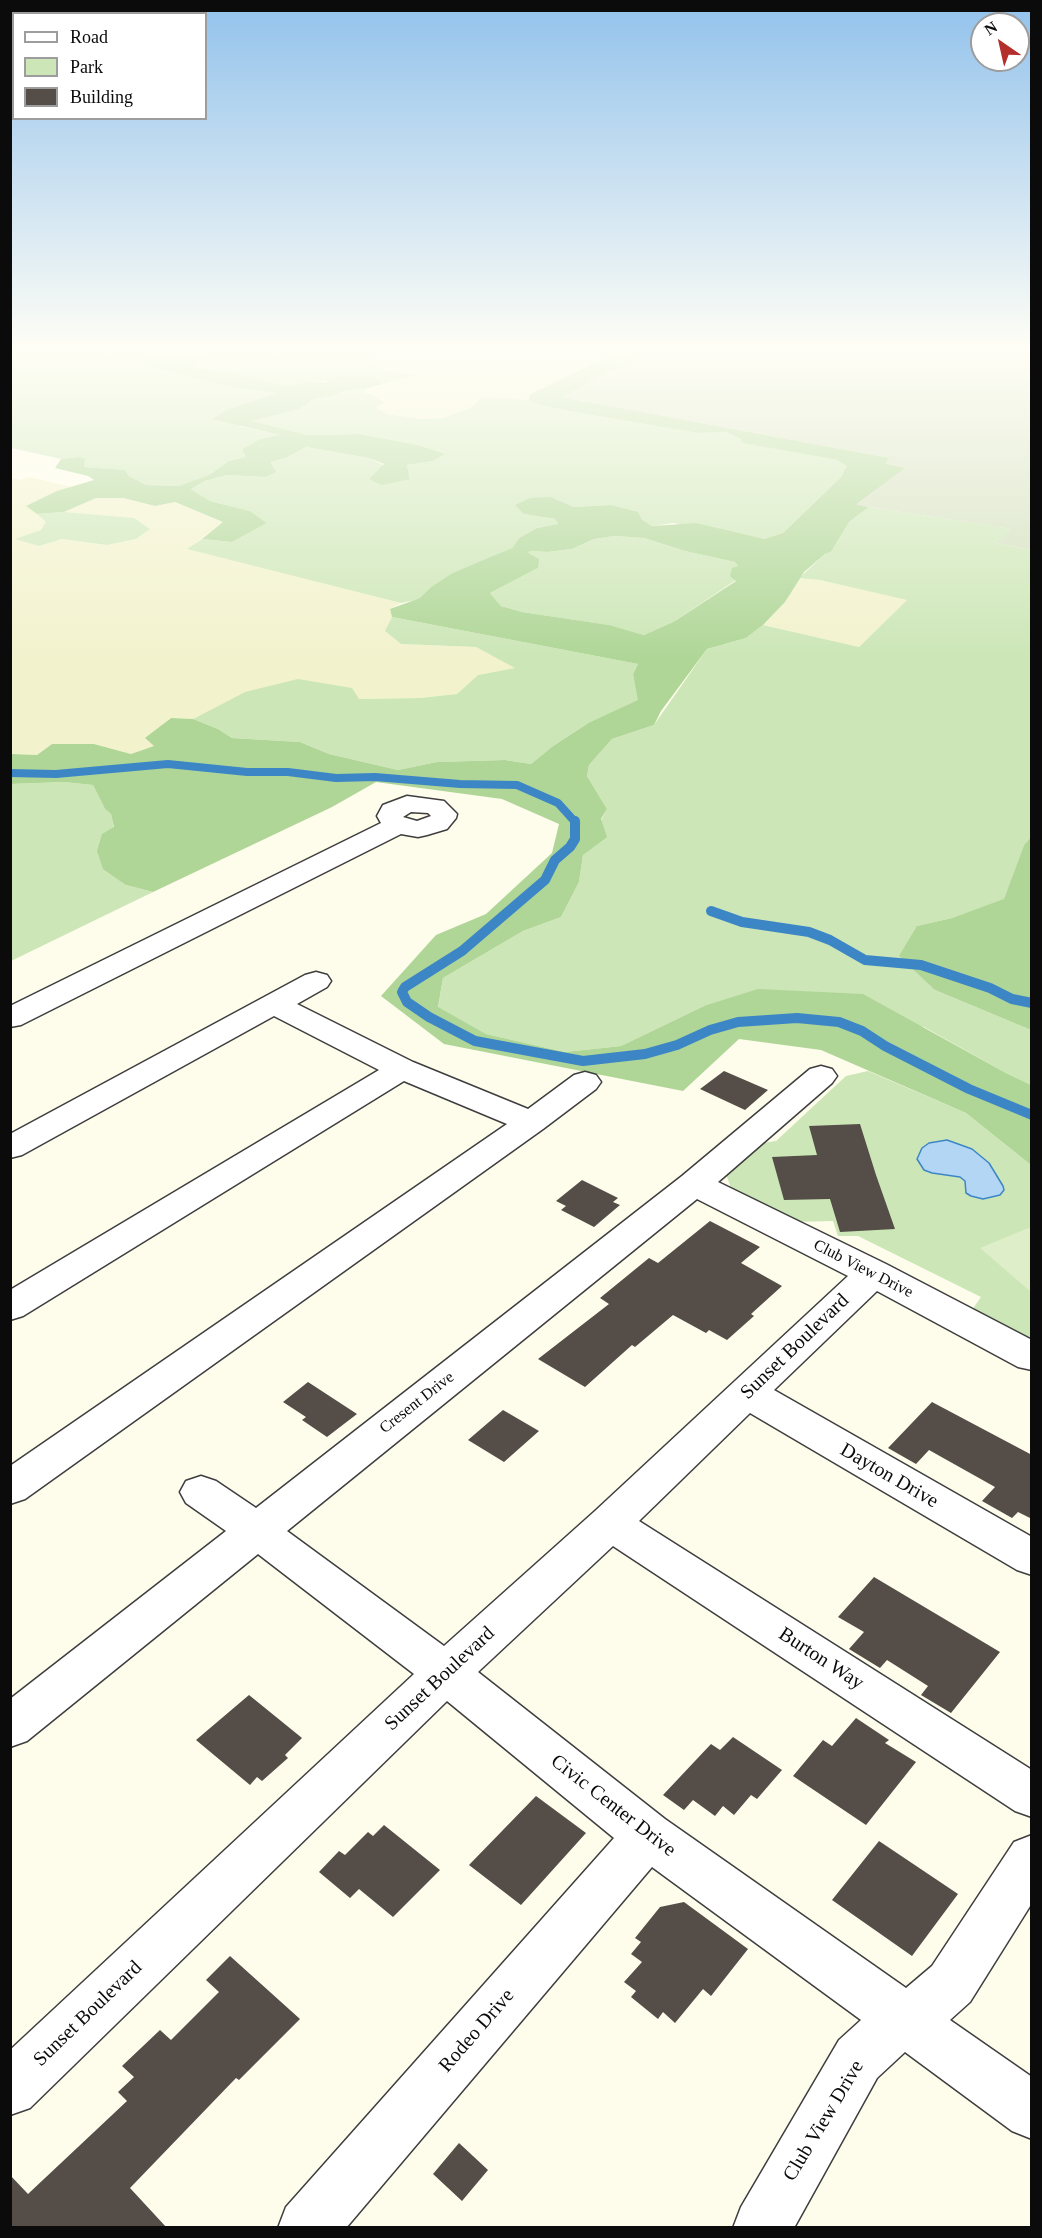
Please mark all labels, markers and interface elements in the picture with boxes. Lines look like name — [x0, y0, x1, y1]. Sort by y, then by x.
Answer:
legend — [12, 12, 207, 120]
north arrow — [970, 12, 1030, 72]
text: N — [981, 18, 1000, 39]
text: Road — [70, 27, 108, 47]
text: Park — [70, 57, 103, 77]
text: Building — [70, 87, 133, 107]
street label: Club View Drive — [810, 1236, 916, 1302]
street label: Sunset Boulevard — [736, 1289, 854, 1405]
street label: Cresent Drive — [376, 1368, 458, 1438]
street label: Dayton Drive — [836, 1438, 942, 1514]
street label: Sunset Boulevard — [380, 1622, 500, 1736]
street label: Burton Way — [774, 1623, 868, 1695]
street label: Civic Center Drive — [546, 1750, 680, 1862]
street label: Sunset Boulevard — [29, 1956, 147, 2072]
street label: Rodeo Drive — [434, 1984, 520, 2078]
street label: Club View Drive — [779, 2056, 869, 2186]

